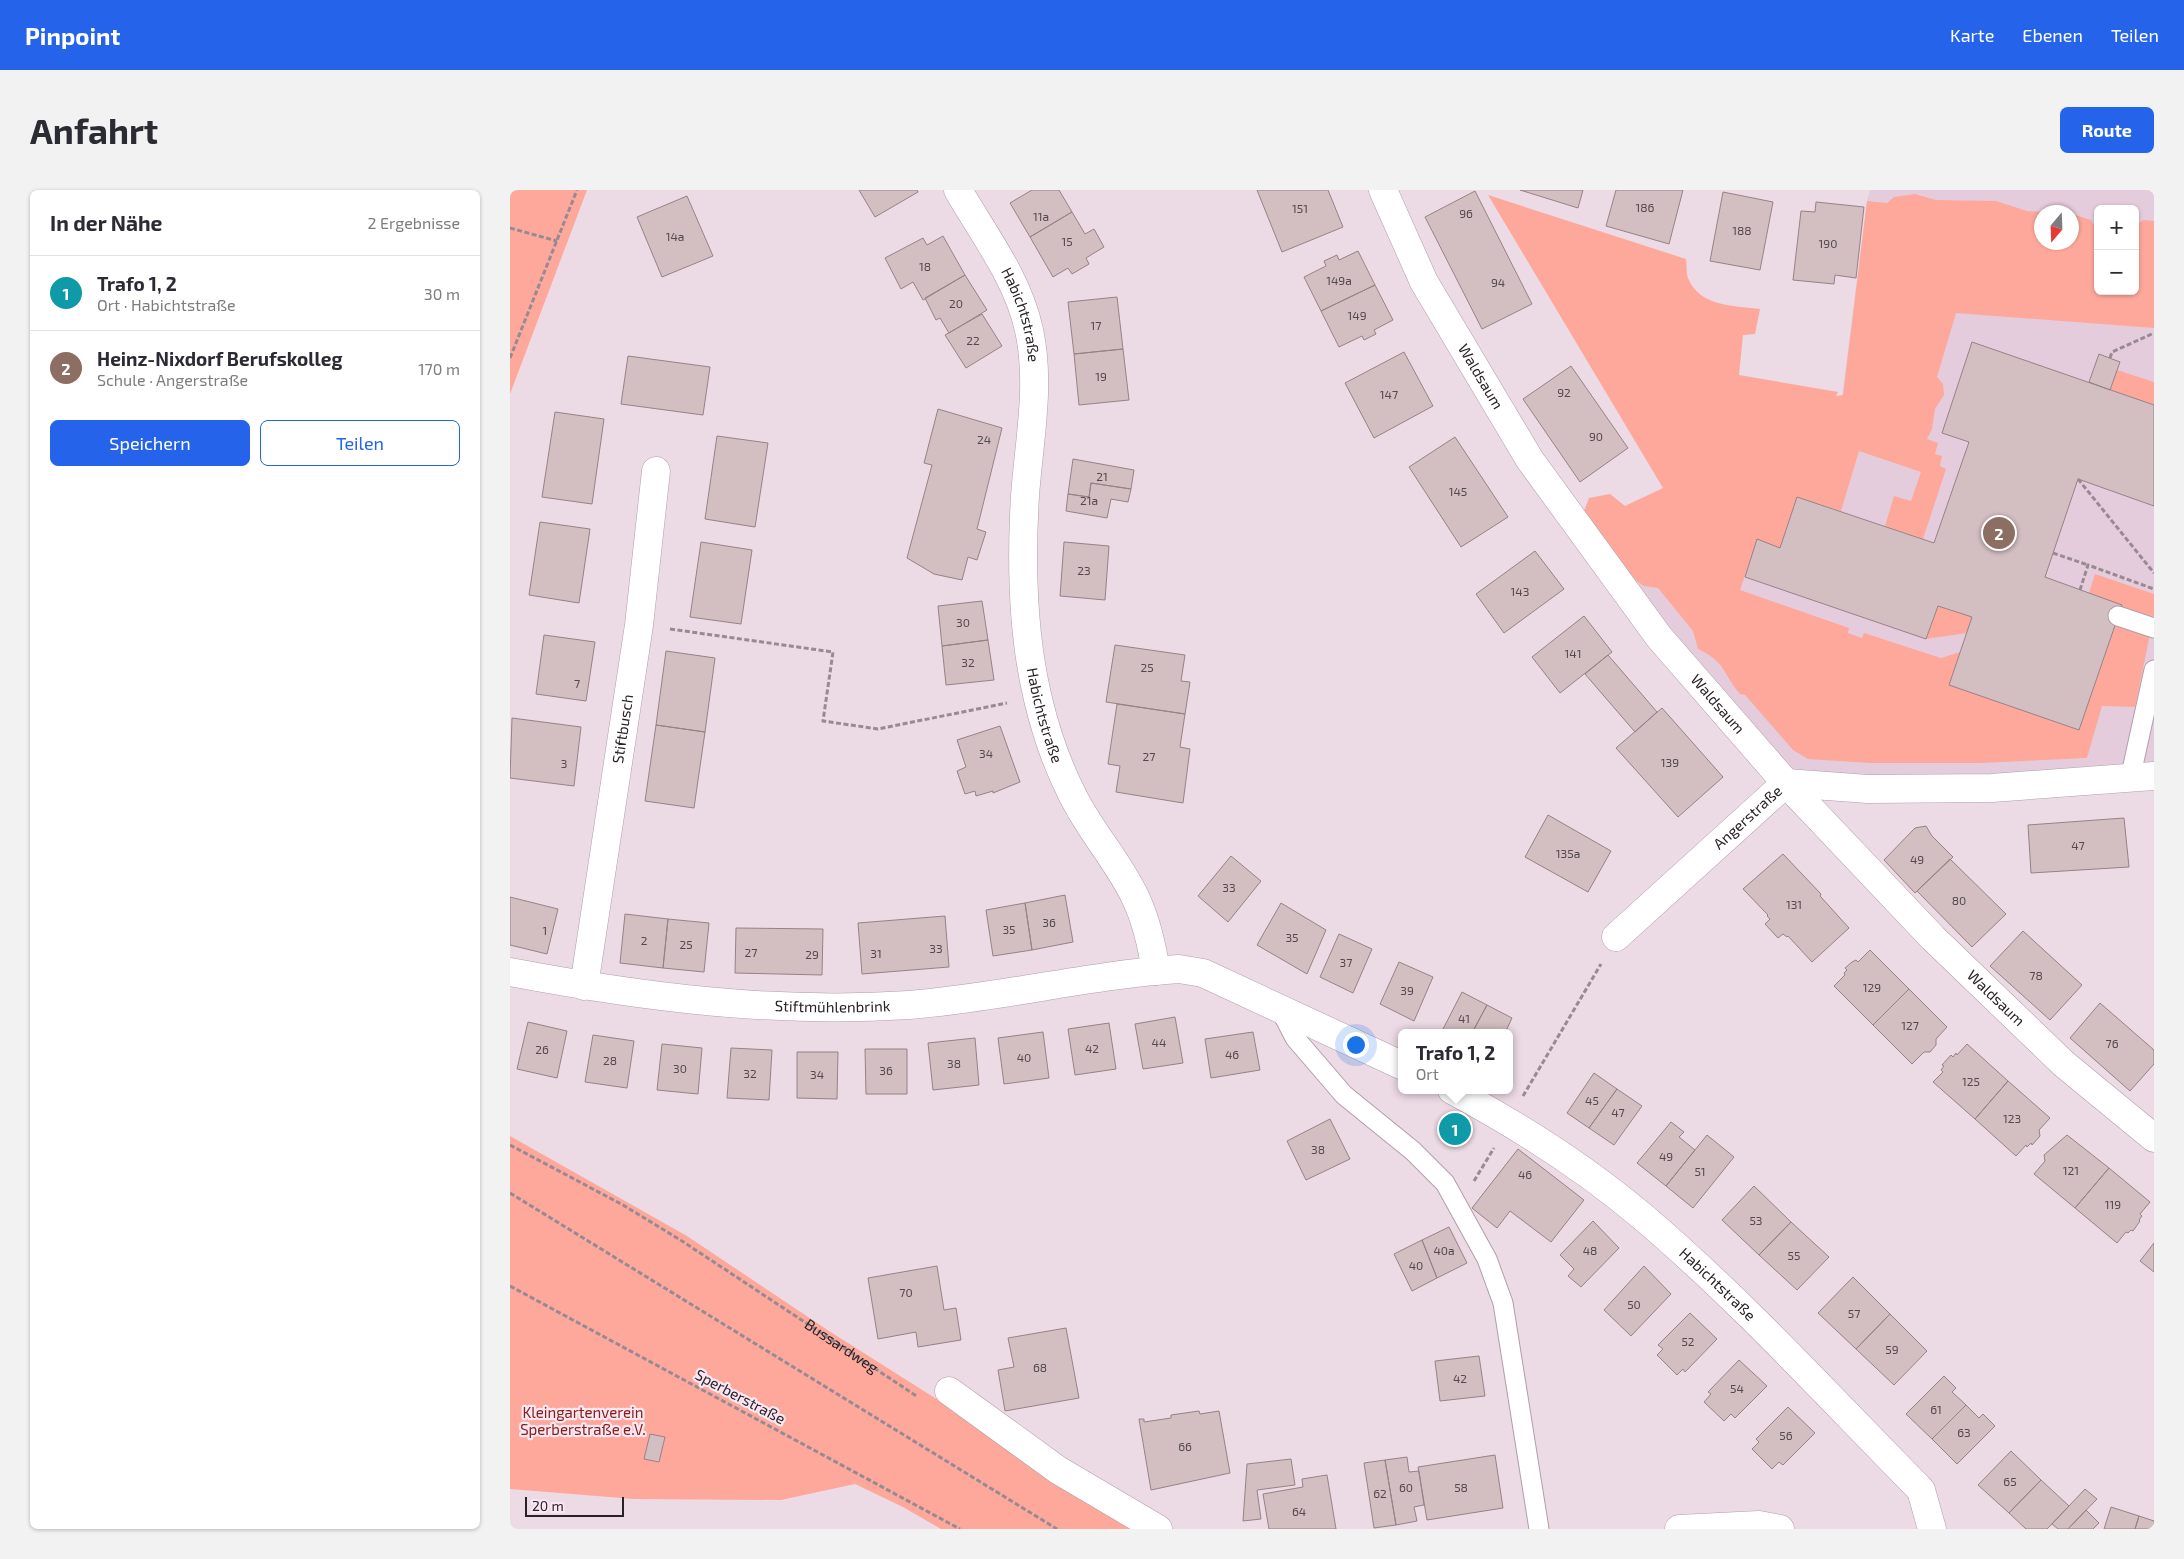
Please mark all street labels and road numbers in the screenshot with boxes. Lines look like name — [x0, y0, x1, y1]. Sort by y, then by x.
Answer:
street label: Habichtstraße — [998, 264, 1044, 363]
street label: Waldsaum — [1455, 340, 1508, 412]
street label: Habichtstraße — [1024, 666, 1067, 765]
street label: Waldsaum — [1687, 670, 1749, 737]
street label: Stiftbusch — [608, 693, 636, 765]
street label: Angerstraße — [1709, 781, 1785, 852]
street label: Waldsaum — [1964, 966, 2029, 1029]
street label: Stiftmühlenbrink — [774, 996, 891, 1015]
street label: Habichtstraße — [1676, 1243, 1760, 1324]
street label: Bussardweg — [802, 1315, 883, 1377]
street label: Sperberstraße — [692, 1365, 789, 1427]

